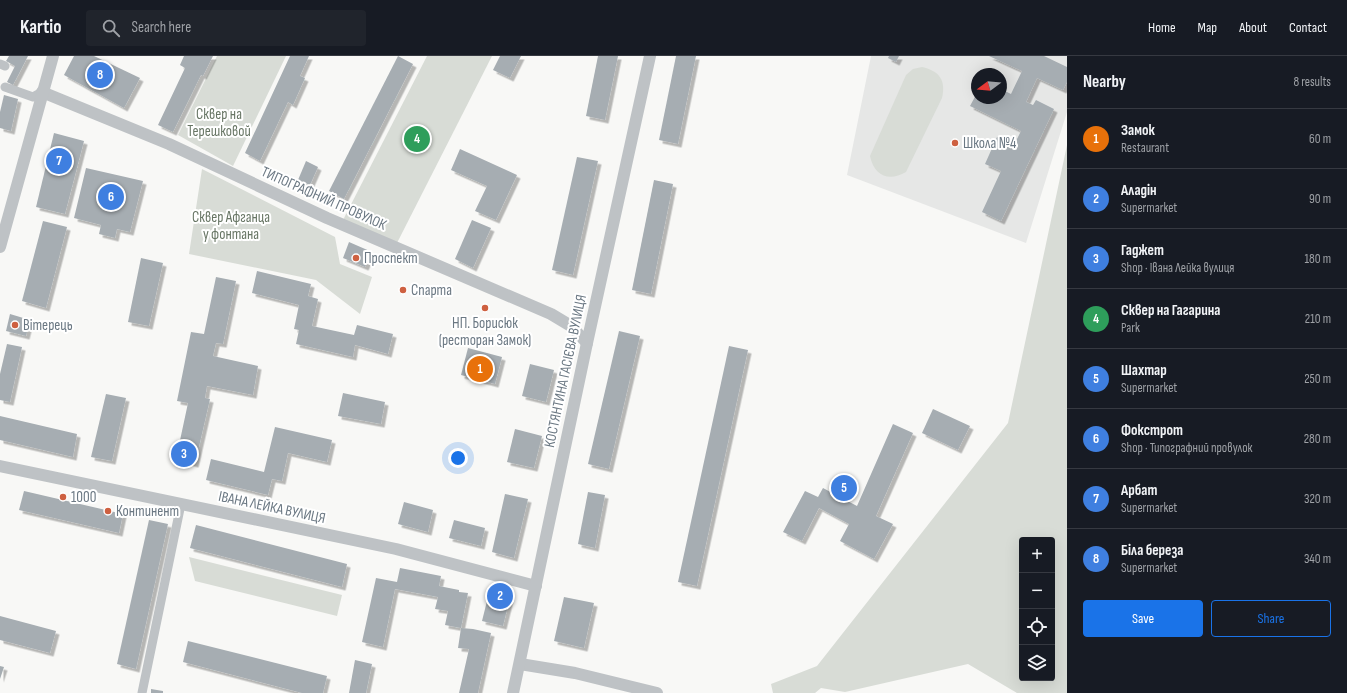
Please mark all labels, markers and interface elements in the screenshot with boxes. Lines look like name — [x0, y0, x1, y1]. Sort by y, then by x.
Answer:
search box — [86, 10, 366, 46]
text: Kartio — [20, 16, 62, 39]
icon: search — [100, 17, 122, 39]
text: Search here — [132, 18, 191, 37]
text: Home — [1148, 19, 1176, 36]
text: Map — [1198, 19, 1217, 36]
text: About — [1239, 19, 1267, 36]
text: Contact — [1289, 19, 1327, 36]
pin: 8 — [87, 60, 113, 90]
north arrow — [971, 68, 1007, 104]
text: Nearby — [1083, 72, 1126, 92]
text: 8 results — [1293, 74, 1331, 90]
park label: Сквер на Терешковой — [187, 105, 251, 141]
text: Замок — [1121, 121, 1155, 140]
pin: 4 — [404, 124, 430, 154]
text: 1 — [1093, 131, 1099, 147]
text: 60 m — [1309, 131, 1331, 147]
place label: Школа №4 — [963, 134, 1016, 153]
marker: Школа №4 — [950, 138, 960, 148]
text: Restaurant — [1121, 140, 1169, 156]
pin: 7 — [46, 146, 72, 176]
street label: ТИПОГРАФНИЙ ПРОВУЛОК — [258, 162, 390, 235]
text: Аладін — [1121, 181, 1157, 200]
pin: 6 — [98, 182, 124, 212]
text: 2 — [1093, 191, 1099, 207]
text: 90 m — [1309, 191, 1331, 207]
text: Supermarket — [1121, 200, 1177, 216]
park label: Сквер Афганца у фонтана — [192, 208, 270, 244]
text: Гаджет — [1121, 241, 1164, 260]
place label: Проспект — [364, 249, 418, 268]
text: 3 — [1093, 251, 1099, 267]
text: 180 m — [1305, 251, 1331, 267]
marker: Проспект — [351, 253, 361, 263]
text: Shop · Івана Лейка вулиця — [1121, 260, 1234, 276]
place label: Спарта — [411, 281, 452, 300]
marker: Спарта — [398, 285, 408, 295]
street label: КОСТЯНТИНА ГАСІЄВА ВУЛИЦЯ — [540, 293, 591, 449]
text: Сквер на Гагарина — [1121, 301, 1220, 320]
marker: НП. Борисюк (ресторан Замок) — [480, 303, 490, 313]
text: 4 — [1093, 311, 1099, 327]
text: 210 m — [1305, 311, 1331, 327]
place label: НП. Борисюк (ресторан Замок) — [439, 314, 531, 350]
place label: Вітерець — [23, 316, 73, 335]
marker: Вітерець — [10, 320, 20, 330]
text: Park — [1121, 320, 1140, 336]
pin: 1 — [467, 354, 493, 384]
text: Шахтар — [1121, 361, 1167, 380]
text: 5 — [1093, 371, 1099, 387]
text: 250 m — [1304, 371, 1331, 387]
text: Supermarket — [1121, 380, 1177, 396]
text: Фокстрот — [1121, 421, 1183, 440]
text: 6 — [1093, 431, 1099, 447]
text: 280 m — [1304, 431, 1331, 447]
pin: 3 — [171, 439, 197, 469]
text: Shop · Типографний провулок — [1121, 440, 1253, 456]
your location — [448, 448, 468, 468]
pin: 5 — [831, 473, 857, 503]
text: Арбат — [1121, 481, 1157, 500]
street label: ІВАНА ЛЕЙКА ВУЛИЦЯ — [217, 487, 327, 528]
place label: 1000 — [71, 488, 96, 507]
text: 7 — [1093, 491, 1099, 507]
text: 320 m — [1304, 491, 1331, 507]
marker: 1000 — [58, 492, 68, 502]
text: Supermarket — [1121, 500, 1177, 516]
place label: Континент — [116, 502, 179, 521]
marker: Континент — [103, 506, 113, 516]
map controls — [1019, 537, 1055, 681]
button: + — [1019, 537, 1055, 573]
text: Біла береза — [1121, 541, 1183, 560]
text: 8 — [1093, 551, 1099, 567]
text: 340 m — [1304, 551, 1331, 567]
text: Supermarket — [1121, 560, 1177, 576]
button: − — [1019, 573, 1055, 609]
pin: 2 — [487, 581, 513, 611]
button: Save — [1083, 600, 1203, 637]
button: Share — [1211, 600, 1331, 637]
button: locate — [1019, 609, 1055, 645]
button: layers — [1019, 645, 1055, 681]

